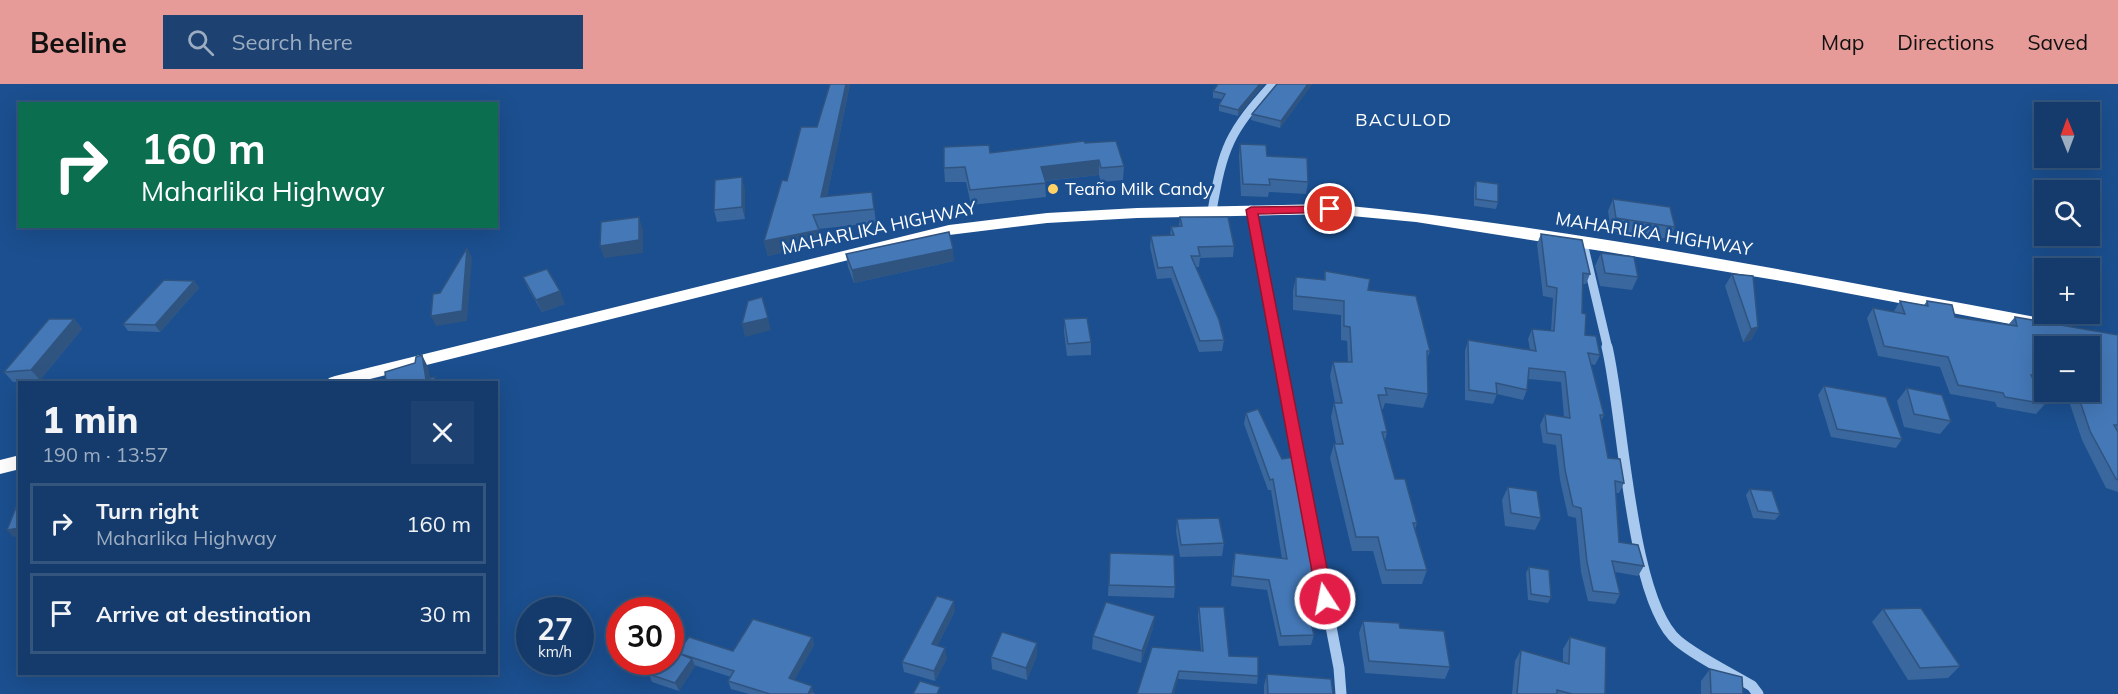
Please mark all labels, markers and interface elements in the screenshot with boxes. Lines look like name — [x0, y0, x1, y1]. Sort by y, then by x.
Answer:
search box — [163, 15, 583, 69]
text: Beeline — [30, 25, 127, 60]
icon: search — [184, 26, 217, 59]
text: Search here — [232, 28, 353, 56]
text: Map — [1821, 29, 1864, 55]
text: Directions — [1897, 29, 1994, 55]
text: Saved — [2027, 29, 2088, 55]
north arrow — [2034, 102, 2100, 168]
map controls — [2034, 102, 2100, 402]
district label: BACULOD — [1355, 108, 1453, 131]
text: 160 m — [141, 122, 266, 175]
icon: right — [42, 126, 120, 204]
text: Maharlika Highway — [141, 174, 385, 208]
place label: Teaño Milk Candy — [1065, 177, 1213, 200]
button: search — [2034, 180, 2100, 246]
marker: Teaño Milk Candy — [1046, 182, 1060, 196]
pin — [1304, 183, 1355, 234]
icon: arrive — [1313, 192, 1346, 225]
street label: MAHARLIKA HIGHWAY — [779, 195, 980, 259]
street label: MAHARLIKA HIGHWAY — [1554, 207, 1755, 261]
button: + — [2034, 258, 2100, 324]
button: − — [2034, 336, 2100, 402]
text: 1 min — [42, 397, 138, 442]
button: close — [411, 401, 474, 464]
text: 190 m · 13:57 — [42, 442, 168, 467]
text: Turn right — [96, 497, 199, 525]
icon: right — [45, 507, 78, 540]
text: 160 m — [406, 510, 471, 538]
text: Maharlika Highway — [96, 525, 277, 550]
position arrow — [1293, 567, 1357, 631]
icon: arrive — [45, 597, 78, 630]
speed limit sign: 30 — [606, 597, 684, 675]
text: Arrive at destination — [96, 600, 311, 628]
text: 30 m — [420, 600, 471, 628]
text: 27 — [537, 610, 573, 648]
text: km/h — [538, 642, 572, 661]

